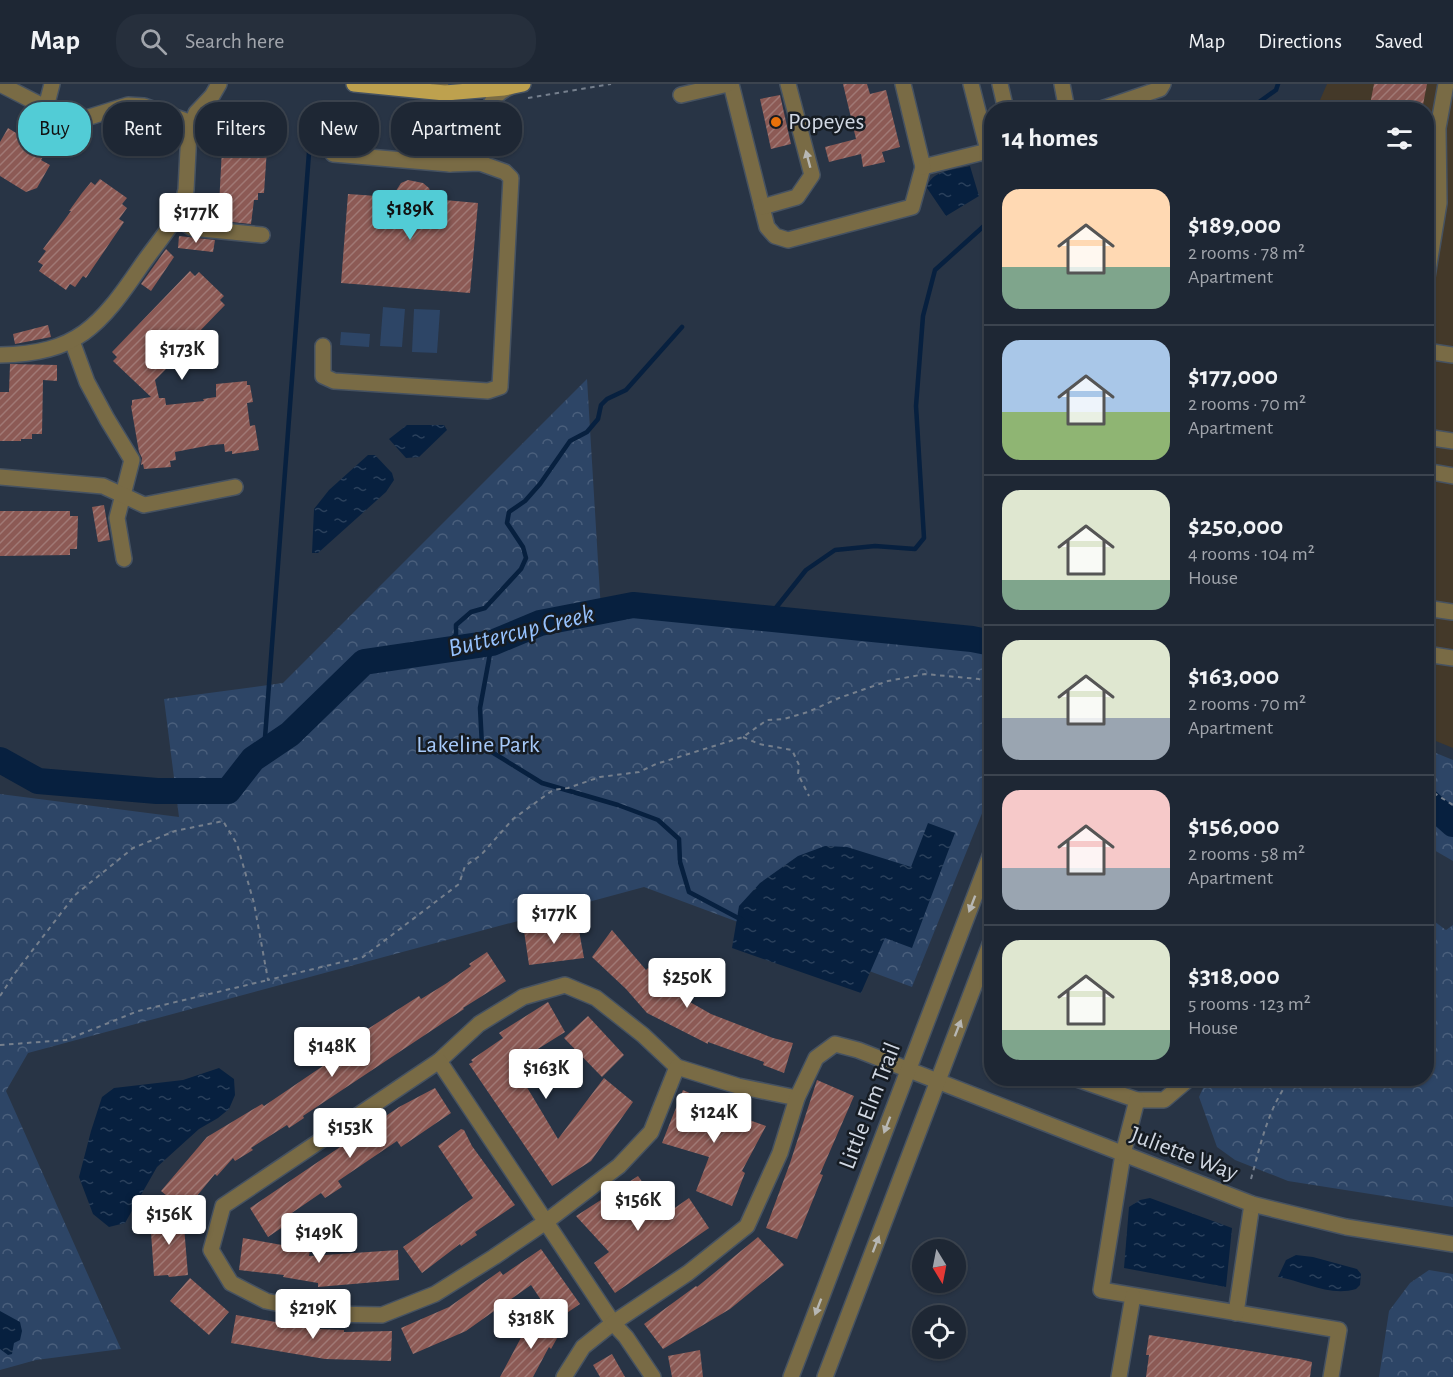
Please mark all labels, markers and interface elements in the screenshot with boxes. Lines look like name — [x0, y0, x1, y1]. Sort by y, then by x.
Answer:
search box — [116, 14, 536, 68]
icon: search — [137, 25, 170, 58]
text: Map — [30, 27, 80, 55]
text: Search here — [185, 30, 284, 52]
text: Map — [1189, 31, 1225, 52]
text: Directions — [1258, 31, 1342, 52]
text: Saved — [1375, 31, 1423, 52]
chip: Buy — [18, 102, 91, 156]
chip: Rent — [103, 102, 183, 156]
chip: Filters — [195, 102, 287, 156]
chip: New — [299, 102, 379, 156]
chip: Apartment — [391, 102, 522, 156]
place label: Popeyes — [788, 110, 864, 134]
marker: Popeyes — [769, 115, 783, 129]
icon: filters — [1383, 122, 1416, 155]
text: 14 homes — [1002, 125, 1098, 151]
one-way arrow — [802, 150, 812, 168]
pin: $189K — [368, 190, 452, 241]
pin: $177K — [154, 193, 238, 244]
text: $189K — [386, 199, 434, 219]
text: $177K — [173, 202, 219, 222]
text: $189,000 — [1188, 212, 1281, 238]
icon: home — [1050, 213, 1122, 285]
text: 2 rooms · 78 m² — [1188, 243, 1305, 263]
text: Apartment — [1188, 267, 1273, 287]
pin: $173K — [140, 330, 224, 381]
text: $173K — [159, 339, 205, 359]
text: $177,000 — [1188, 363, 1278, 389]
icon: home — [1050, 364, 1122, 436]
text: 2 rooms · 70 m² — [1188, 394, 1306, 414]
text: Apartment — [1188, 418, 1273, 438]
text: $250,000 — [1188, 513, 1283, 539]
icon: home — [1050, 514, 1122, 586]
text: 4 rooms · 104 m² — [1188, 544, 1315, 564]
text: House — [1188, 568, 1238, 588]
water label: Buttercup Creek — [445, 600, 597, 662]
text: $163,000 — [1188, 663, 1279, 689]
icon: home — [1050, 664, 1122, 736]
text: 2 rooms · 70 m² — [1188, 694, 1306, 714]
text: Apartment — [1188, 718, 1273, 738]
park label: Lakeline Park — [416, 733, 540, 757]
text: $156,000 — [1188, 813, 1279, 839]
icon: home — [1050, 814, 1122, 886]
text: 2 rooms · 58 m² — [1188, 844, 1305, 864]
text: Apartment — [1188, 868, 1273, 888]
pin: $177K — [512, 894, 596, 945]
one-way arrow — [967, 895, 977, 913]
text: $177K — [531, 903, 577, 923]
pin: $250K — [645, 958, 729, 1009]
text: $318,000 — [1188, 963, 1280, 989]
icon: home — [1050, 964, 1122, 1036]
text: $250K — [662, 967, 712, 987]
text: 5 rooms · 123 m² — [1188, 994, 1311, 1014]
text: House — [1188, 1018, 1238, 1038]
one-way arrow — [954, 1019, 963, 1037]
pin: $148K — [290, 1027, 374, 1078]
text: $148K — [308, 1036, 356, 1056]
street label: Little Elm Trail — [835, 1039, 905, 1173]
pin: $163K — [504, 1049, 588, 1100]
text: $163K — [523, 1058, 569, 1078]
pin: $124K — [672, 1093, 756, 1144]
text: $124K — [690, 1102, 738, 1122]
pin: $153K — [308, 1108, 392, 1159]
one-way arrow — [882, 1116, 892, 1134]
text: $153K — [327, 1117, 373, 1137]
street label: Juliette Way — [1127, 1122, 1241, 1186]
pin: $156K — [596, 1181, 680, 1232]
text: $156K — [615, 1190, 661, 1210]
pin: $156K — [127, 1195, 211, 1246]
text: $156K — [146, 1204, 192, 1224]
pin: $149K — [277, 1213, 361, 1264]
text: $149K — [295, 1222, 343, 1242]
one-way arrow — [872, 1235, 881, 1253]
north arrow — [912, 1239, 966, 1293]
map controls — [912, 1239, 966, 1359]
pin: $219K — [271, 1289, 355, 1340]
text: $219K — [290, 1298, 336, 1318]
one-way arrow — [812, 1298, 822, 1316]
pin: $318K — [489, 1299, 573, 1350]
button: locate — [912, 1305, 966, 1359]
text: $318K — [508, 1308, 554, 1328]

